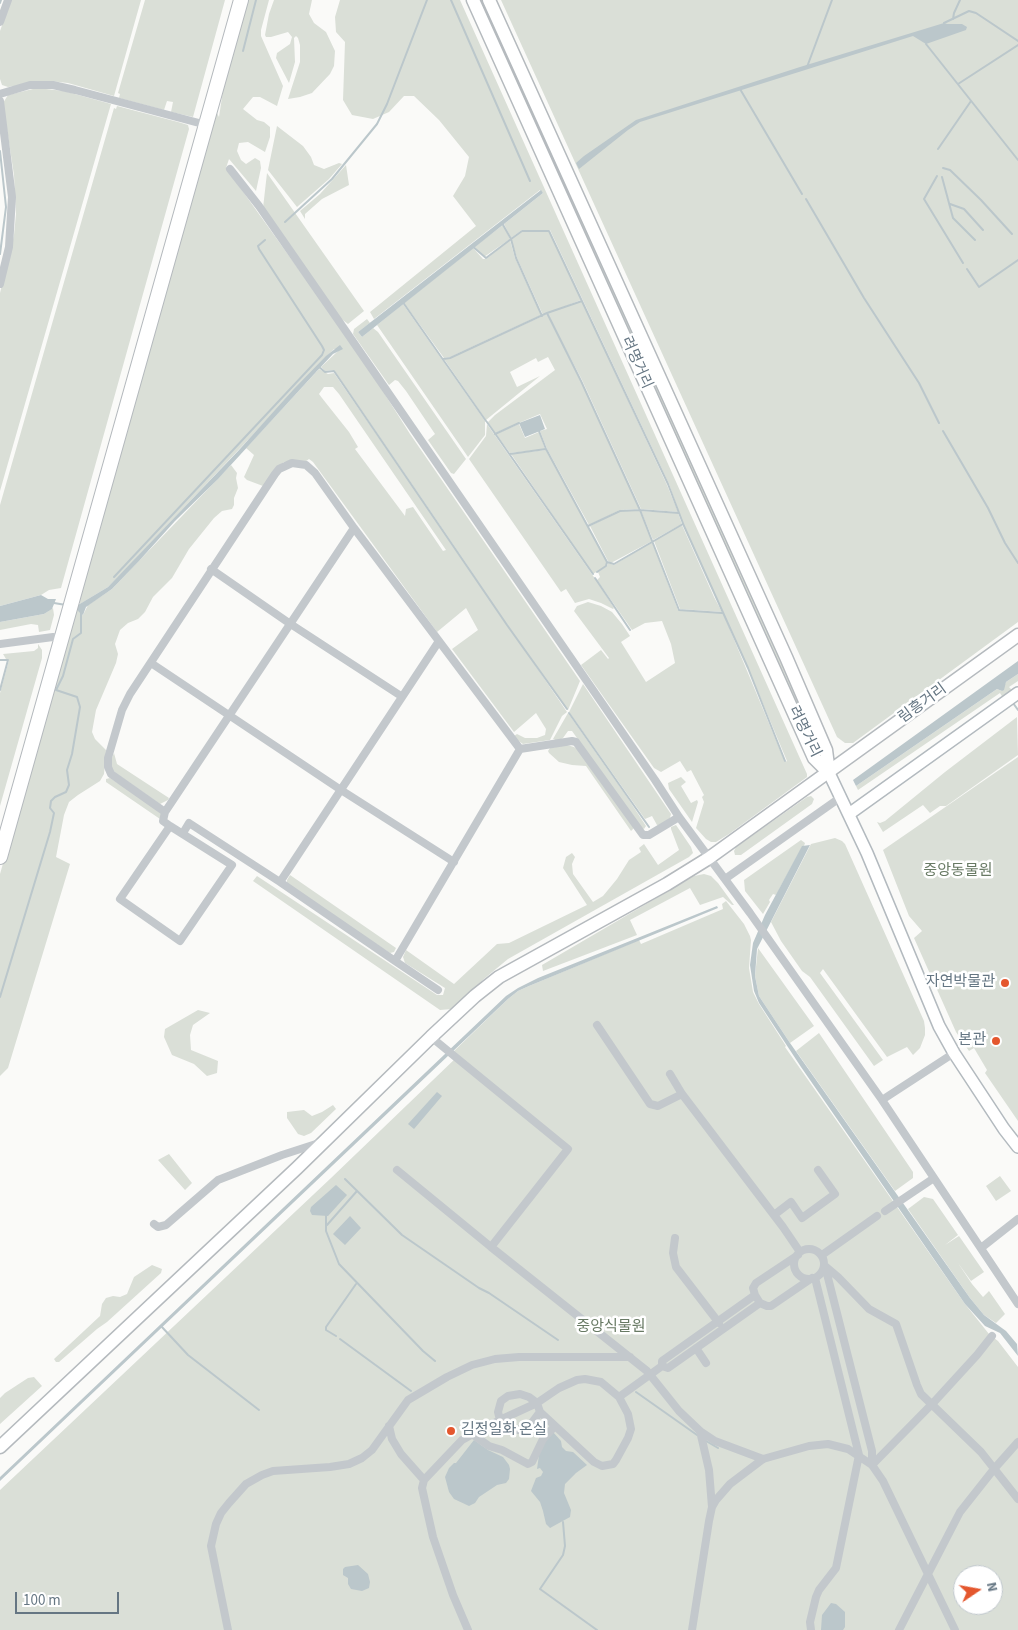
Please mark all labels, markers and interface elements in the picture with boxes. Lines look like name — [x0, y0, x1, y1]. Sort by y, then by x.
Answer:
street label: 려명거리 — [617, 334, 655, 392]
street label: 림흥거리 — [895, 680, 951, 728]
street label: 려명거리 — [784, 703, 824, 761]
park label: 중앙동물원 — [924, 863, 992, 881]
place label: 자연박물관 — [926, 974, 995, 992]
marker: 자연박물관 — [999, 977, 1011, 989]
place label: 본관 — [958, 1032, 986, 1050]
marker: 본관 — [990, 1035, 1002, 1047]
park label: 중앙식물원 — [577, 1319, 645, 1337]
place label: 김정일화 온실 — [461, 1422, 547, 1440]
marker: 김정일화 온실 — [445, 1425, 457, 1437]
north arrow — [953, 1565, 1003, 1615]
text: N — [981, 1580, 1002, 1594]
scale bar — [18, 1582, 121, 1614]
text: 100 m — [23, 1590, 61, 1611]

